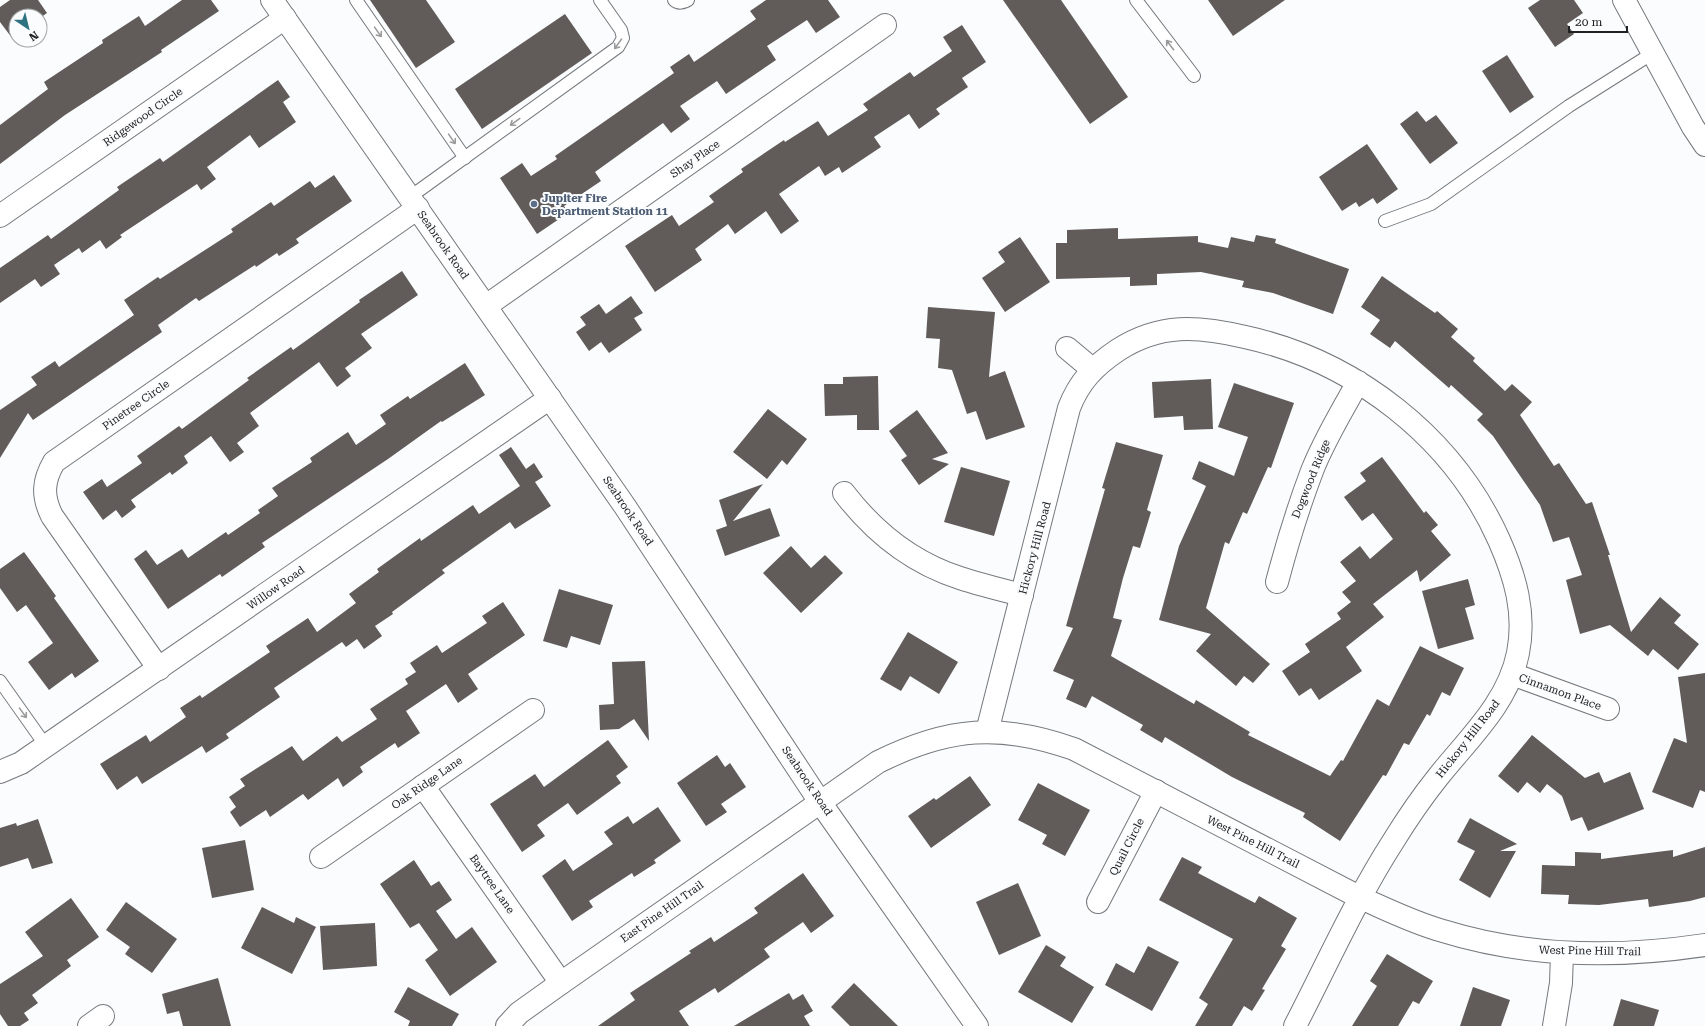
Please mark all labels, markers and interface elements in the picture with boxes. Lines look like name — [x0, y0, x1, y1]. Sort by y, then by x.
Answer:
north arrow — [8, 8, 48, 48]
scale bar — [1569, 8, 1627, 34]
text: 20 m — [1575, 15, 1602, 29]
one-way arrow — [374, 26, 382, 37]
text: N — [26, 28, 41, 44]
one-way arrow — [614, 39, 622, 50]
one-way arrow — [1166, 40, 1174, 51]
street label: Ridgewood Circle — [101, 85, 185, 149]
one-way arrow — [509, 118, 520, 127]
one-way arrow — [448, 133, 456, 144]
street label: Shay Place — [668, 137, 722, 181]
place label: Jupiter Fire Department Station 11 — [542, 192, 668, 218]
marker: Jupiter Fire Department Station 11 — [529, 199, 539, 209]
street label: Seabrook Road — [415, 208, 471, 282]
street label: Pinetree Circle — [100, 377, 172, 433]
street label: Dogwood Ridge — [1289, 438, 1333, 520]
street label: Seabrook Road — [600, 474, 656, 548]
street label: Hickory Hill Road — [1016, 500, 1054, 596]
street label: Willow Road — [245, 563, 307, 613]
street label: Cinnamon Place — [1517, 671, 1603, 713]
street label: Hickory Hill Road — [1433, 697, 1503, 781]
one-way arrow — [19, 707, 27, 718]
street label: Seabrook Road — [779, 744, 835, 818]
street label: Oak Ridge Lane — [389, 754, 465, 812]
street label: West Pine Hill Trail — [1205, 813, 1302, 871]
street label: Quail Circle — [1107, 816, 1147, 878]
street label: Baytree Lane — [467, 852, 517, 916]
street label: East Pine Hill Trail — [618, 878, 707, 946]
street label: West Pine Hill Trail — [1539, 944, 1642, 958]

